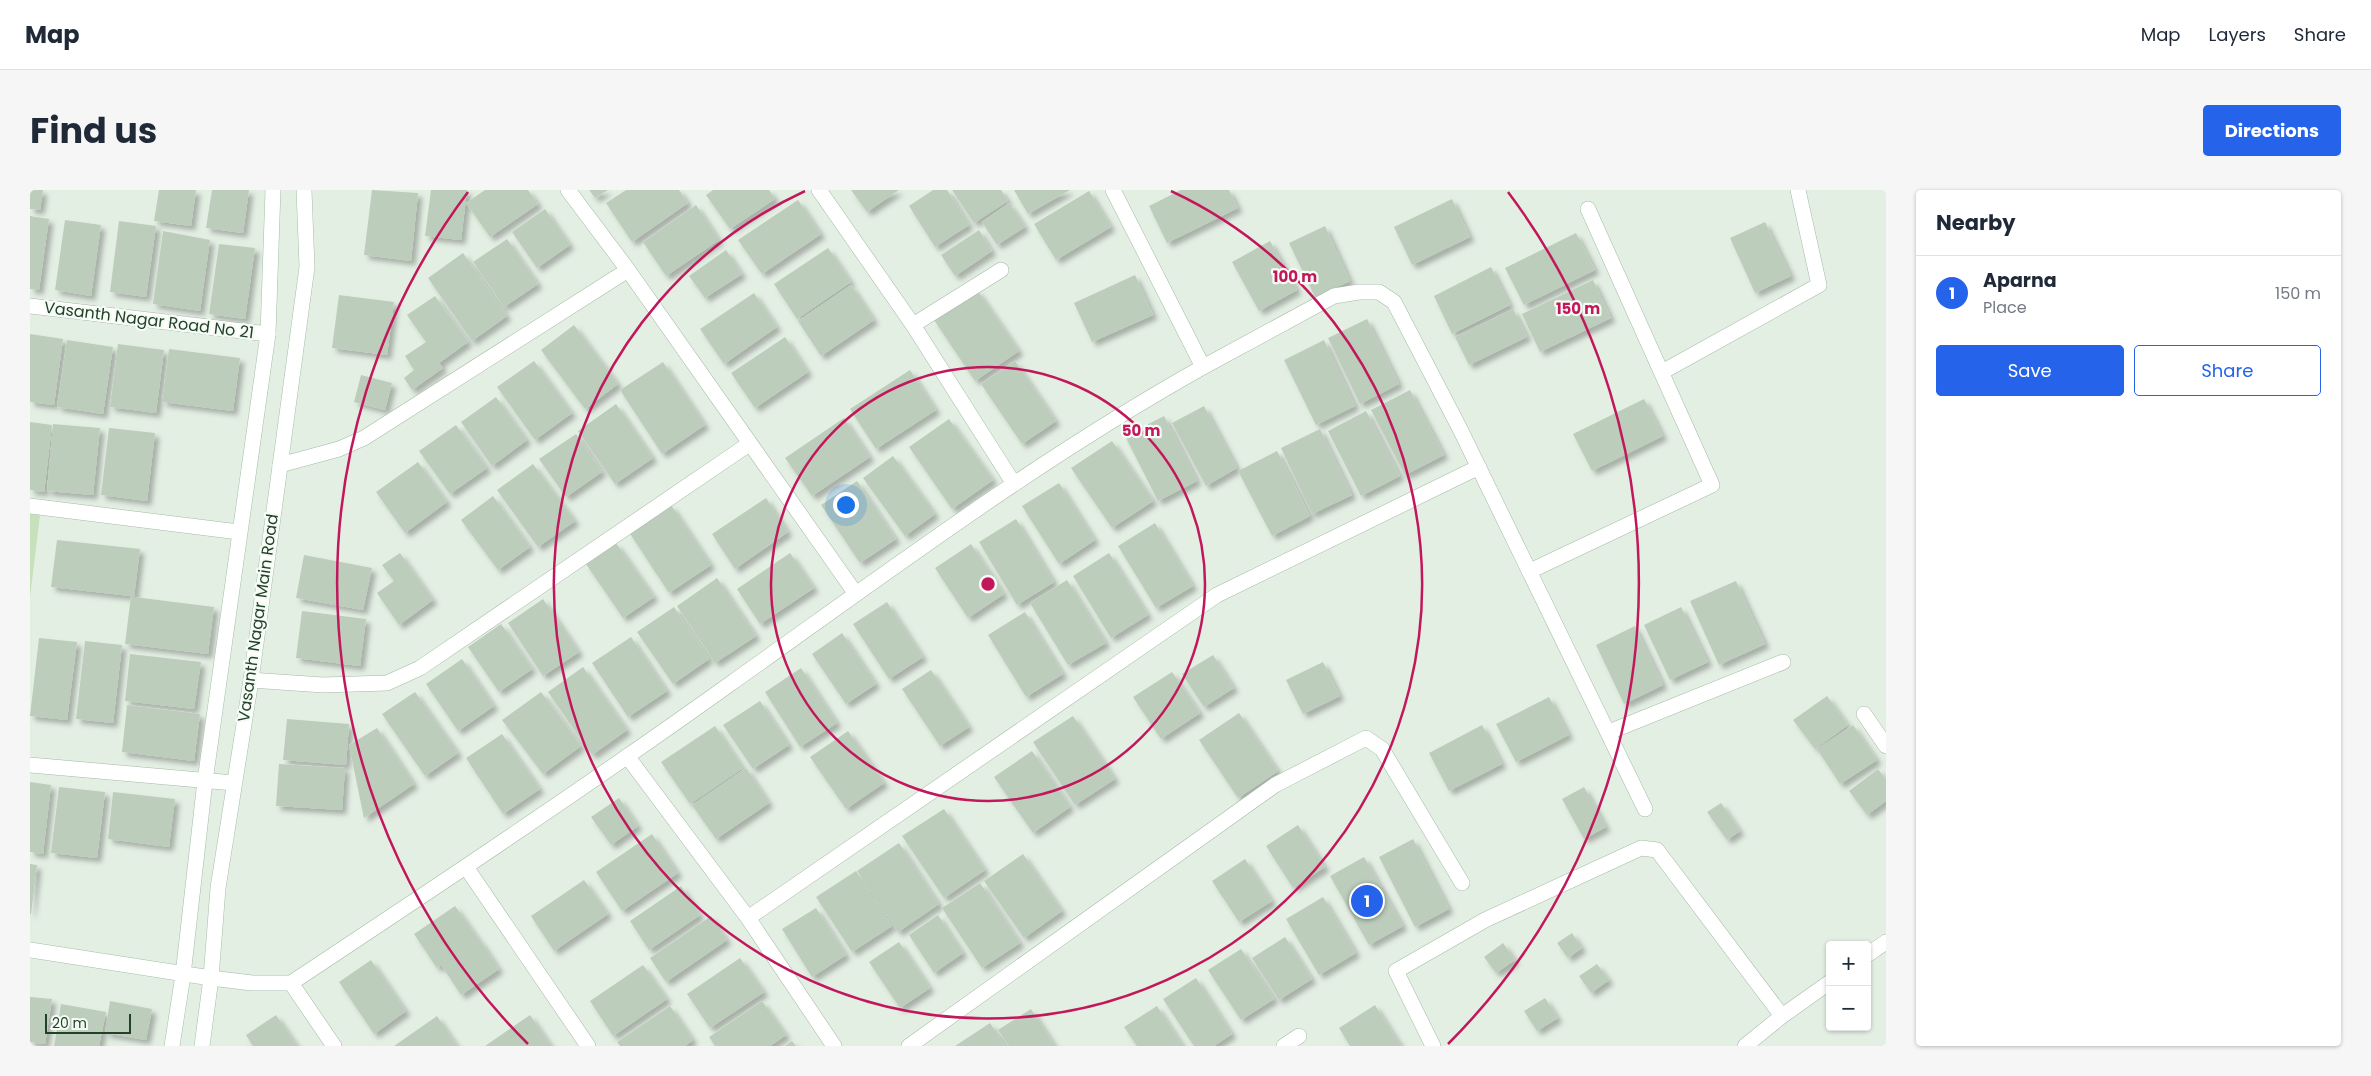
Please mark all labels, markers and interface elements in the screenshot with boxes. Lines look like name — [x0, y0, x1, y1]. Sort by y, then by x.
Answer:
text: Map — [25, 18, 80, 51]
text: Map — [2141, 22, 2181, 47]
text: Layers — [2209, 22, 2266, 47]
text: Share — [2294, 22, 2346, 47]
button: Directions — [2203, 105, 2341, 156]
text: Find us — [30, 106, 157, 155]
text: Nearby — [1936, 208, 2016, 237]
text: 100 m — [1273, 266, 1317, 287]
text: Aparna — [1983, 267, 2057, 294]
text: 1 — [1949, 282, 1955, 305]
text: 150 m — [2275, 282, 2321, 305]
street label: Vasanth Nagar Road No 21 — [43, 296, 255, 344]
text: Place — [1983, 296, 2027, 319]
text: 150 m — [1556, 298, 1600, 319]
button: Save — [1936, 345, 2124, 396]
button: Share — [2134, 345, 2321, 396]
text: 50 m — [1122, 420, 1160, 441]
your location — [833, 492, 859, 518]
street label: Vasanth Nagar Main Road — [232, 512, 284, 724]
centre of rings — [979, 575, 997, 593]
pin: 1 — [1351, 882, 1383, 920]
map controls — [1826, 941, 1871, 1031]
button: + — [1826, 941, 1871, 986]
button: − — [1826, 986, 1871, 1031]
scale bar — [45, 1011, 131, 1034]
text: 20 m — [52, 1013, 87, 1033]

